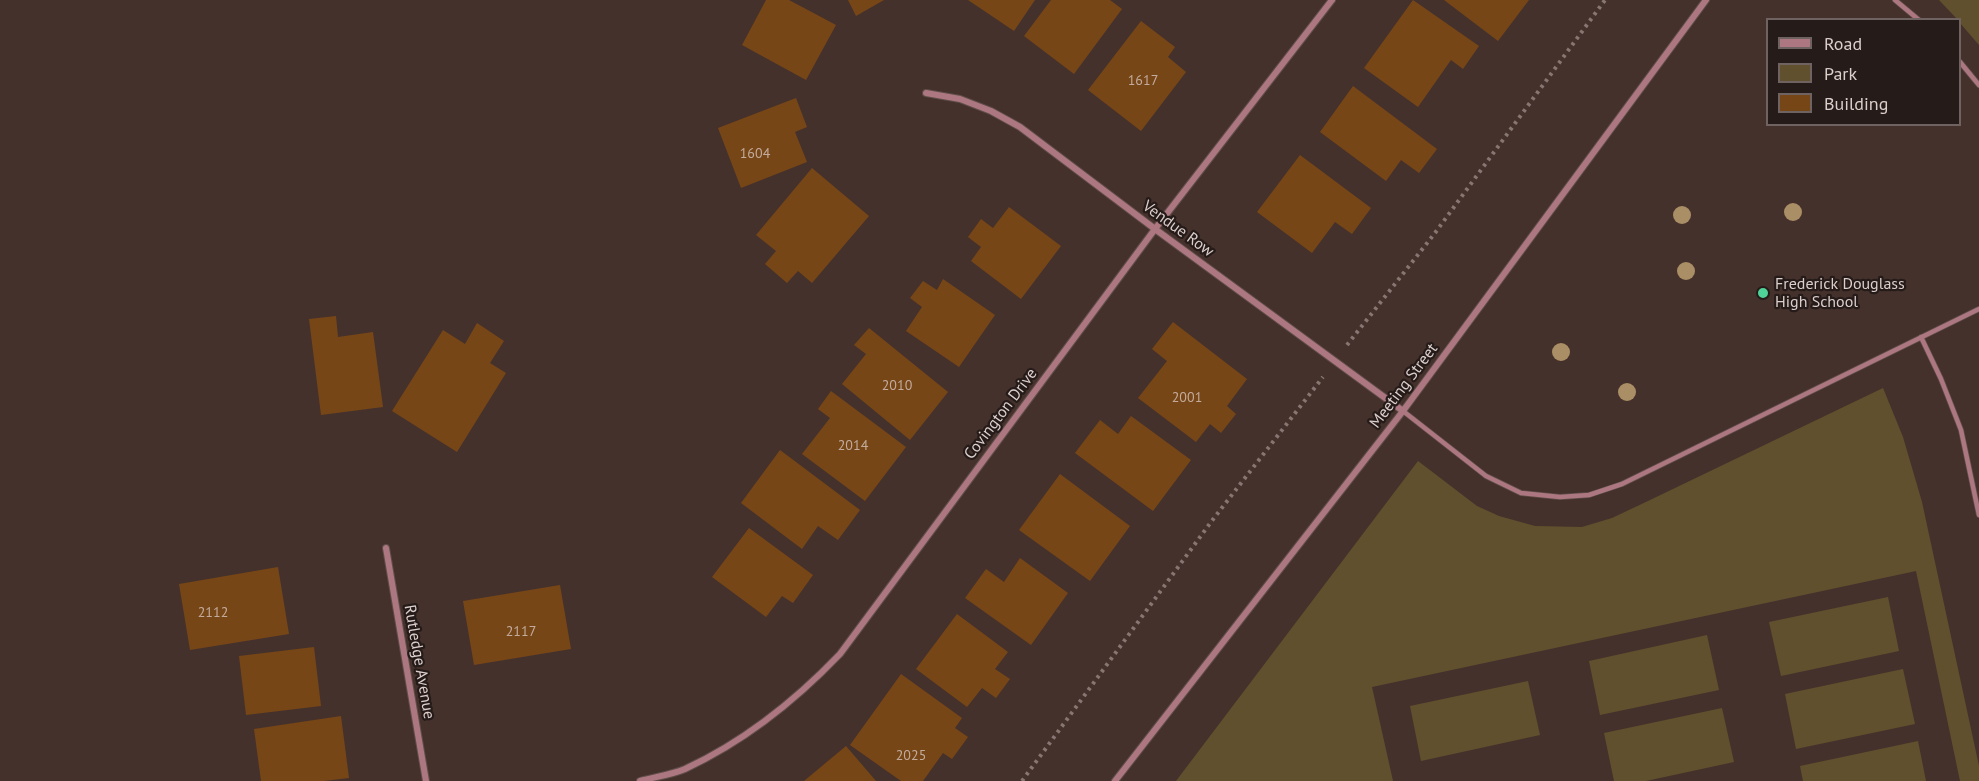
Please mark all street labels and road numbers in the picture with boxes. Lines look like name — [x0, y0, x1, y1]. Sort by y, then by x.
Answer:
street label: Vendue Row — [1139, 197, 1217, 261]
street label: Meeting Street — [1366, 340, 1442, 432]
street label: Covington Drive — [961, 365, 1041, 463]
street label: Rutledge Avenue — [399, 603, 439, 721]

